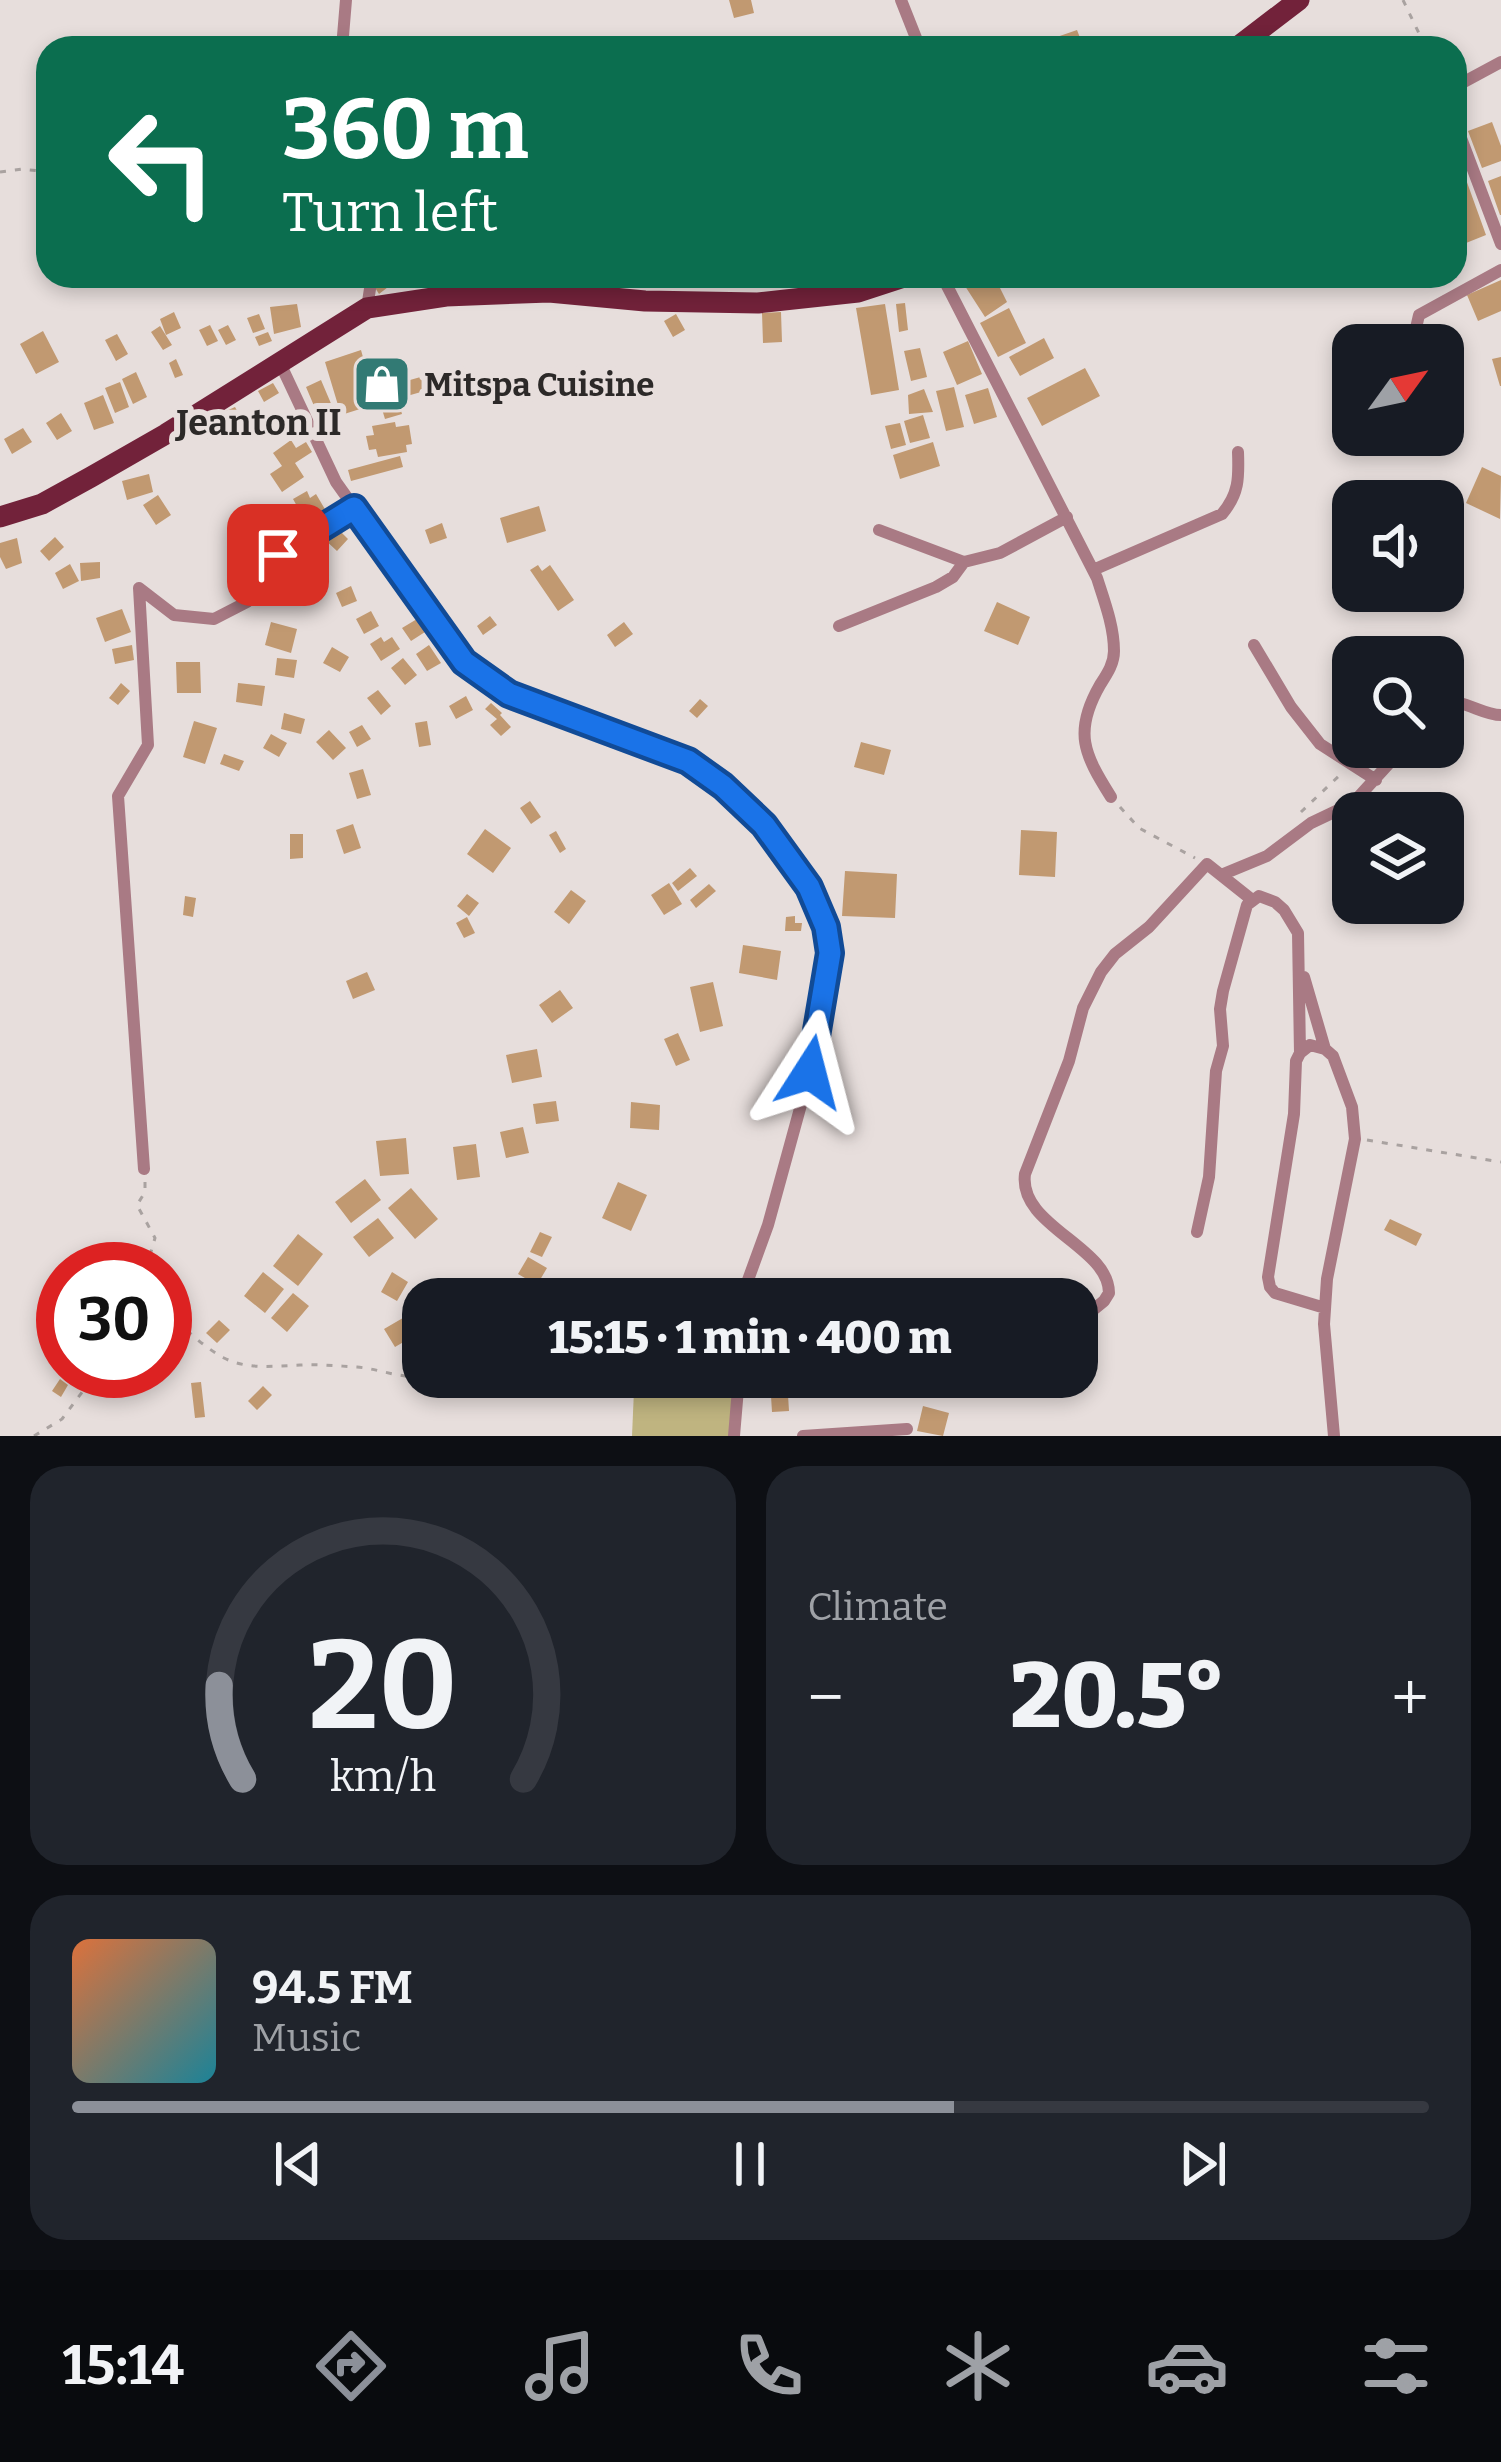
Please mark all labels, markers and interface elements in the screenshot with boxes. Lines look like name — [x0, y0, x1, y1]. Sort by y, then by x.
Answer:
text: 360 m — [282, 79, 529, 180]
icon: left — [84, 84, 240, 240]
text: Turn left — [282, 181, 498, 245]
north arrow — [1332, 324, 1464, 456]
map controls — [1332, 324, 1464, 924]
shop icon: Mitspa Cuisine — [351, 353, 413, 415]
place label: Mitspa Cuisine — [424, 365, 654, 405]
district label: Jeanton II — [174, 401, 342, 445]
button: sound — [1332, 480, 1464, 612]
pin — [227, 504, 329, 606]
icon: arrive — [245, 522, 311, 588]
button: search — [1332, 636, 1464, 768]
button: layers — [1332, 792, 1464, 924]
position arrow — [747, 1009, 873, 1135]
speed limit sign: 30 — [36, 1242, 192, 1398]
text: 15:15 · 1 min · 400 m — [549, 1311, 951, 1365]
text: Climate — [808, 1584, 948, 1630]
text: 20 — [308, 1611, 458, 1761]
text: 20.5° — [1010, 1643, 1225, 1751]
text: − — [808, 1658, 844, 1737]
text: + — [1391, 1658, 1429, 1737]
text: km/h — [330, 1750, 436, 1801]
text: 94.5 FM — [252, 1961, 413, 2015]
text: Music — [252, 2015, 361, 2061]
icon: previous — [265, 2131, 331, 2197]
icon: pause — [717, 2131, 783, 2197]
icon: next — [1170, 2131, 1236, 2197]
icon: directions — [309, 2324, 393, 2408]
icon: music — [518, 2324, 602, 2408]
icon: phone — [727, 2324, 811, 2408]
icon: climate — [936, 2324, 1020, 2408]
icon: car — [1145, 2324, 1229, 2408]
icon: filters — [1354, 2324, 1438, 2408]
text: 15:14 — [63, 2334, 184, 2398]

